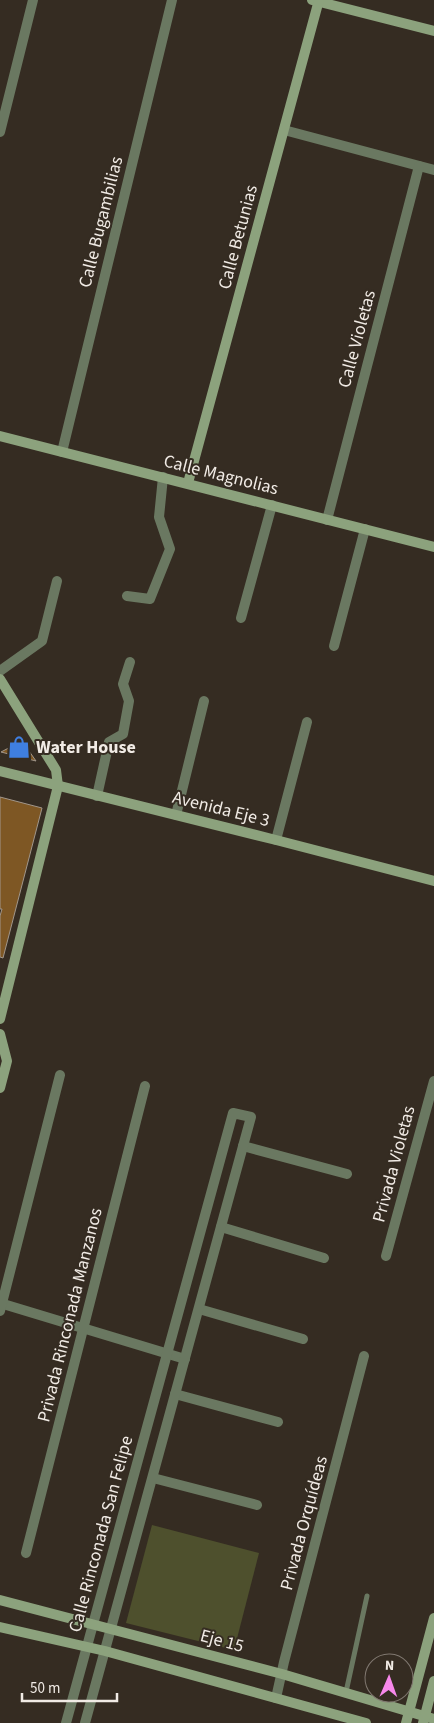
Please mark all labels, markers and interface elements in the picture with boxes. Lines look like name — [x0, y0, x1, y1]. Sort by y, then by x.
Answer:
street label: Calle Bugambilias — [73, 154, 129, 290]
street label: Calle Betunias — [212, 182, 264, 292]
street label: Calle Violetas — [332, 287, 382, 391]
street label: Calle Magnolias — [161, 449, 281, 501]
shop icon: Water House — [6, 734, 32, 760]
place label: Water House — [36, 735, 136, 760]
street label: Avenida Eje 3 — [170, 785, 272, 833]
street label: Privada Violetas — [366, 1103, 422, 1225]
street label: Privada Rinconada Manzanos — [31, 1205, 109, 1425]
street label: Calle Rinconada San Felipe — [63, 1433, 139, 1635]
street label: Privada Orquídeas — [274, 1453, 334, 1593]
street label: Eje 15 — [197, 1623, 247, 1659]
north arrow — [364, 1653, 414, 1703]
text: N — [384, 1656, 394, 1676]
scale bar — [22, 1670, 118, 1702]
text: 50 m — [30, 1678, 60, 1699]

